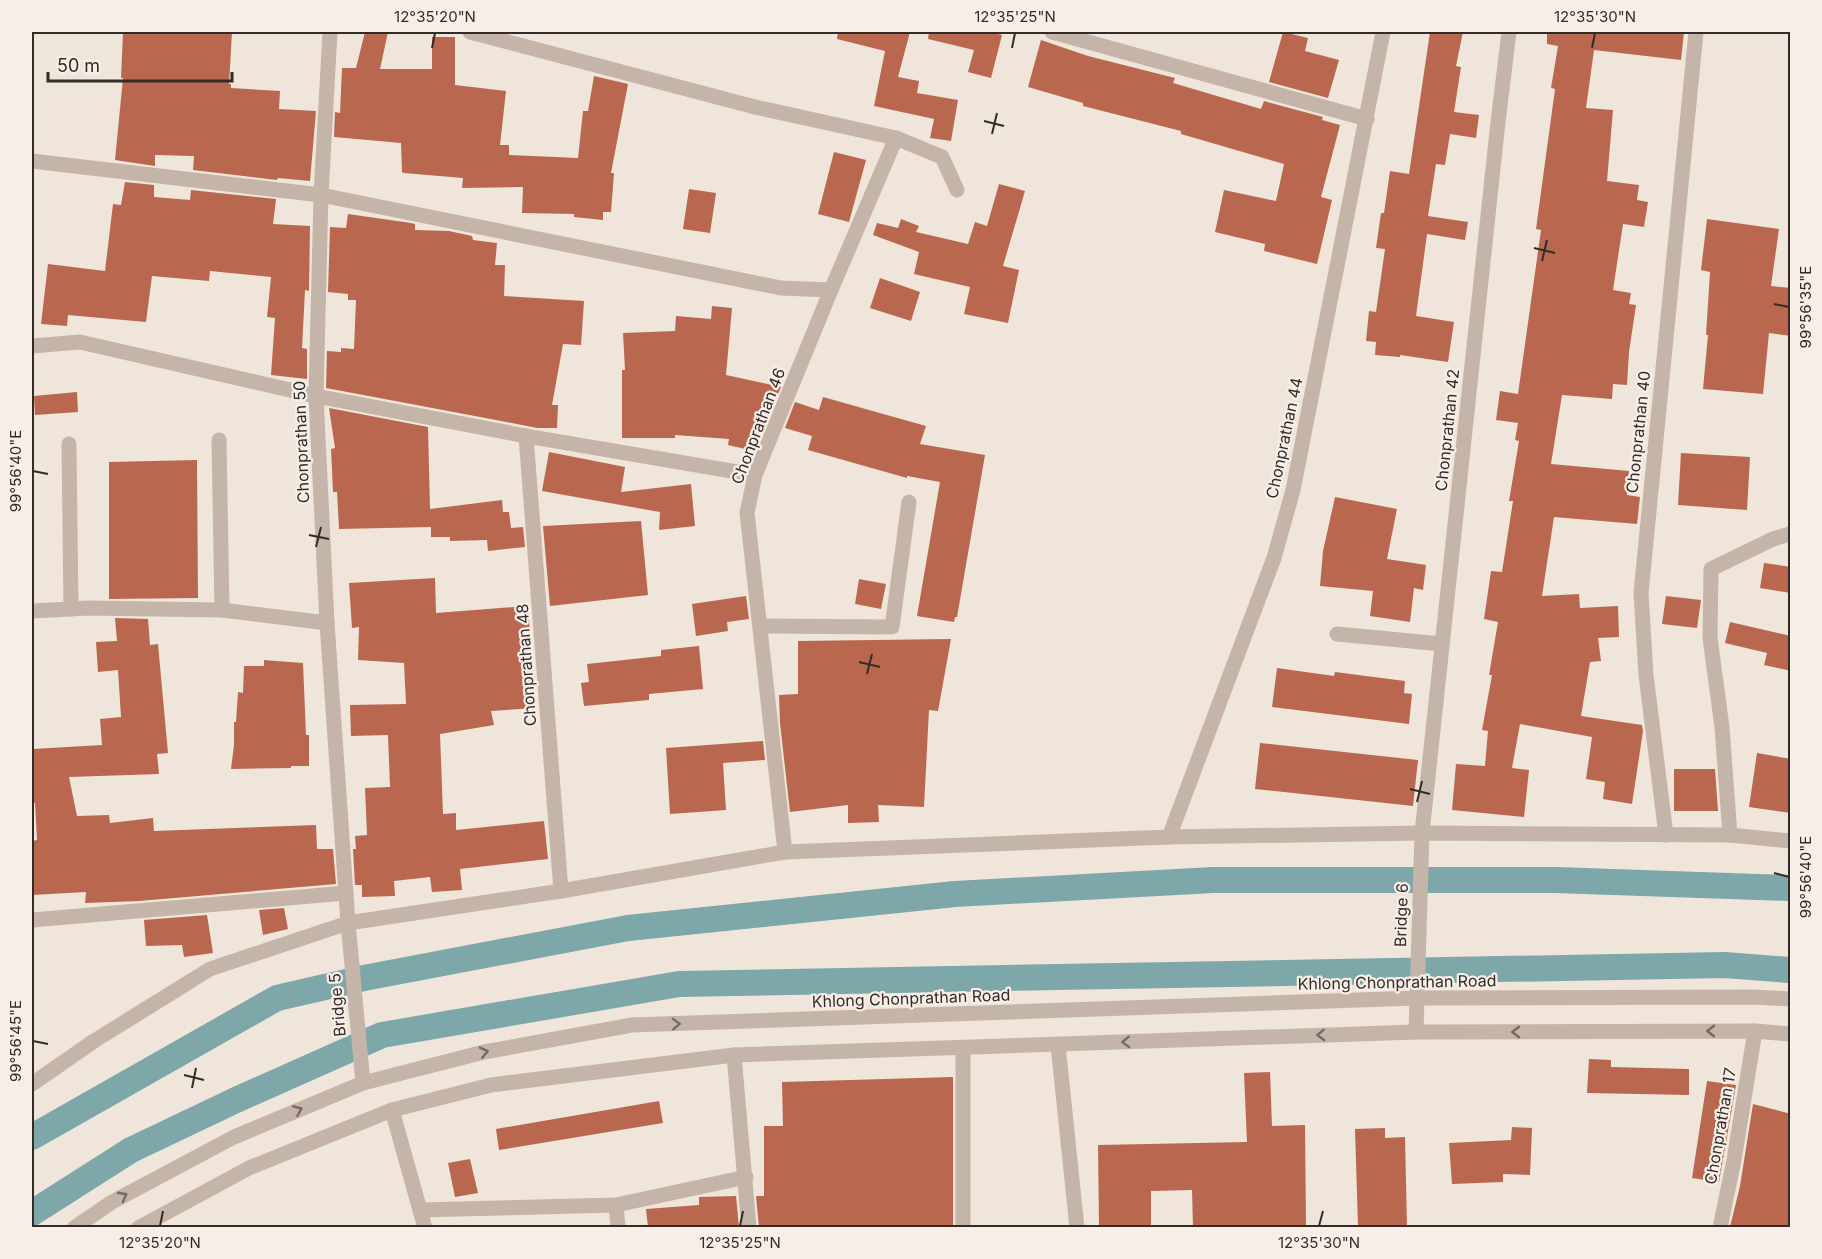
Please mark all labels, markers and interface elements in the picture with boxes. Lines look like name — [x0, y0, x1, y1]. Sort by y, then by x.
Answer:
text: 12°35'20"N — [394, 7, 476, 26]
text: 12°35'25"N — [974, 7, 1056, 26]
text: 12°35'30"N — [1554, 7, 1636, 26]
scale bar — [48, 45, 232, 83]
text: 50 m — [57, 55, 100, 76]
text: 99°56'35"E — [1796, 266, 1815, 348]
street label: Chonprathan 46 — [727, 365, 789, 487]
street label: Chonprathan 42 — [1431, 368, 1463, 492]
street label: Chonprathan 40 — [1622, 370, 1654, 494]
street label: Chonprathan 44 — [1261, 376, 1307, 500]
street label: Chonprathan 50 — [289, 380, 313, 504]
text: 99°56'40"E — [6, 430, 25, 512]
street label: Chonprathan 48 — [512, 603, 540, 727]
text: 99°56'40"E — [1796, 836, 1815, 918]
street label: Bridge 6 — [1390, 883, 1412, 947]
street label: Khlong Chonprathan Road — [1298, 970, 1496, 994]
street label: Bridge 5 — [324, 972, 350, 1038]
street label: Khlong Chonprathan Road — [811, 985, 1011, 1011]
text: 99°56'45"E — [6, 1000, 25, 1082]
one-way arrow — [672, 1018, 681, 1030]
one-way arrow — [1707, 1025, 1716, 1037]
one-way arrow — [1512, 1026, 1521, 1038]
one-way arrow — [1317, 1029, 1326, 1042]
one-way arrow — [1122, 1036, 1131, 1049]
one-way arrow — [479, 1046, 489, 1059]
street label: Chonprathan 17 — [1700, 1066, 1740, 1186]
one-way arrow — [292, 1105, 303, 1117]
one-way arrow — [117, 1192, 127, 1203]
text: 12°35'20"N — [119, 1233, 201, 1252]
text: 12°35'25"N — [699, 1233, 781, 1252]
text: 12°35'30"N — [1278, 1233, 1360, 1252]

